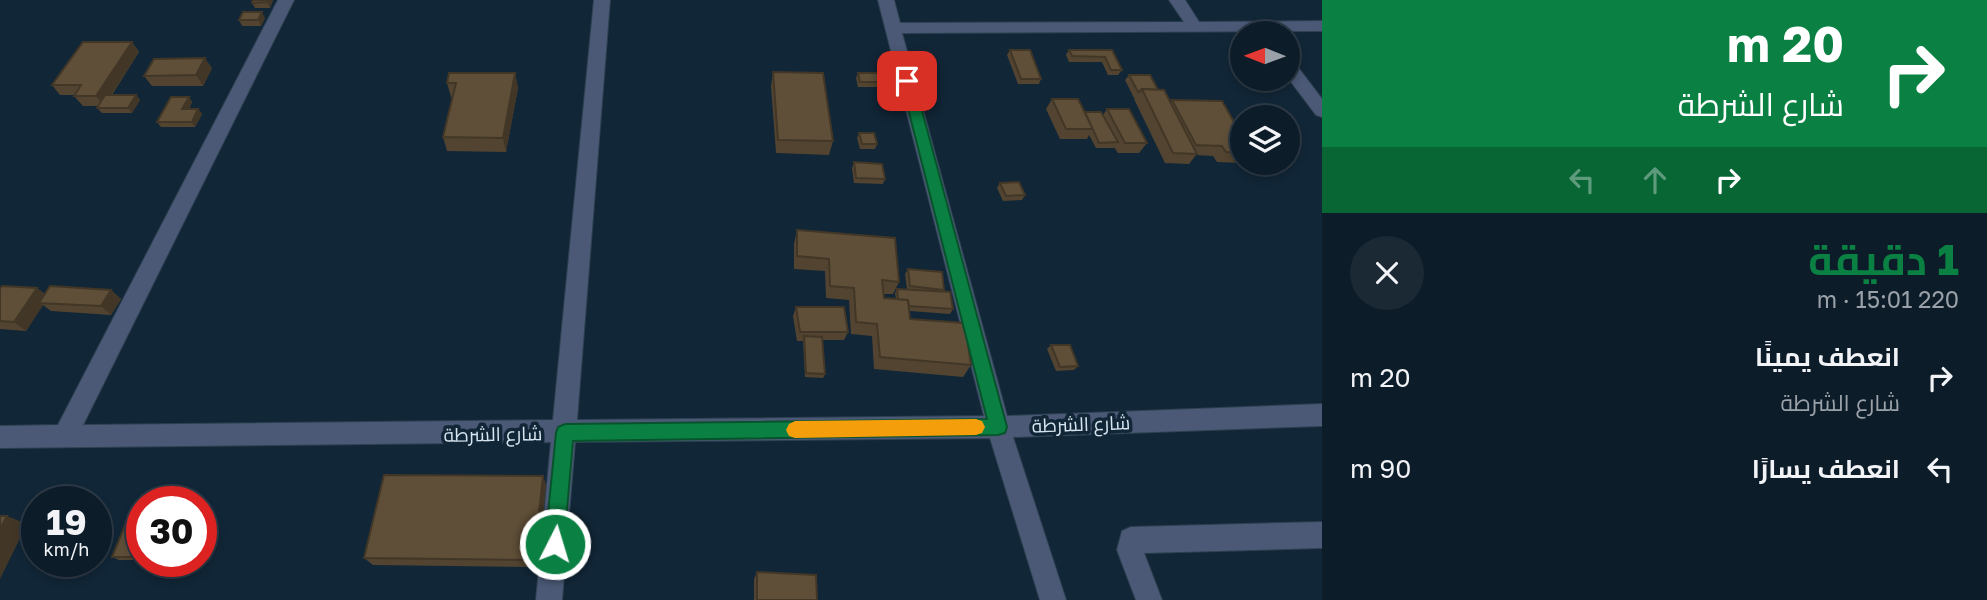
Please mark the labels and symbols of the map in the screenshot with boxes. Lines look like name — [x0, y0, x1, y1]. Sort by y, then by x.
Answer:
north arrow — [1230, 21, 1300, 91]
pin — [877, 51, 937, 111]
street label: شارع الشرطة — [1031, 410, 1131, 440]
street label: شارع الشرطة — [443, 421, 543, 449]
speed limit sign: 30 — [126, 486, 217, 577]
position arrow — [518, 507, 592, 581]

